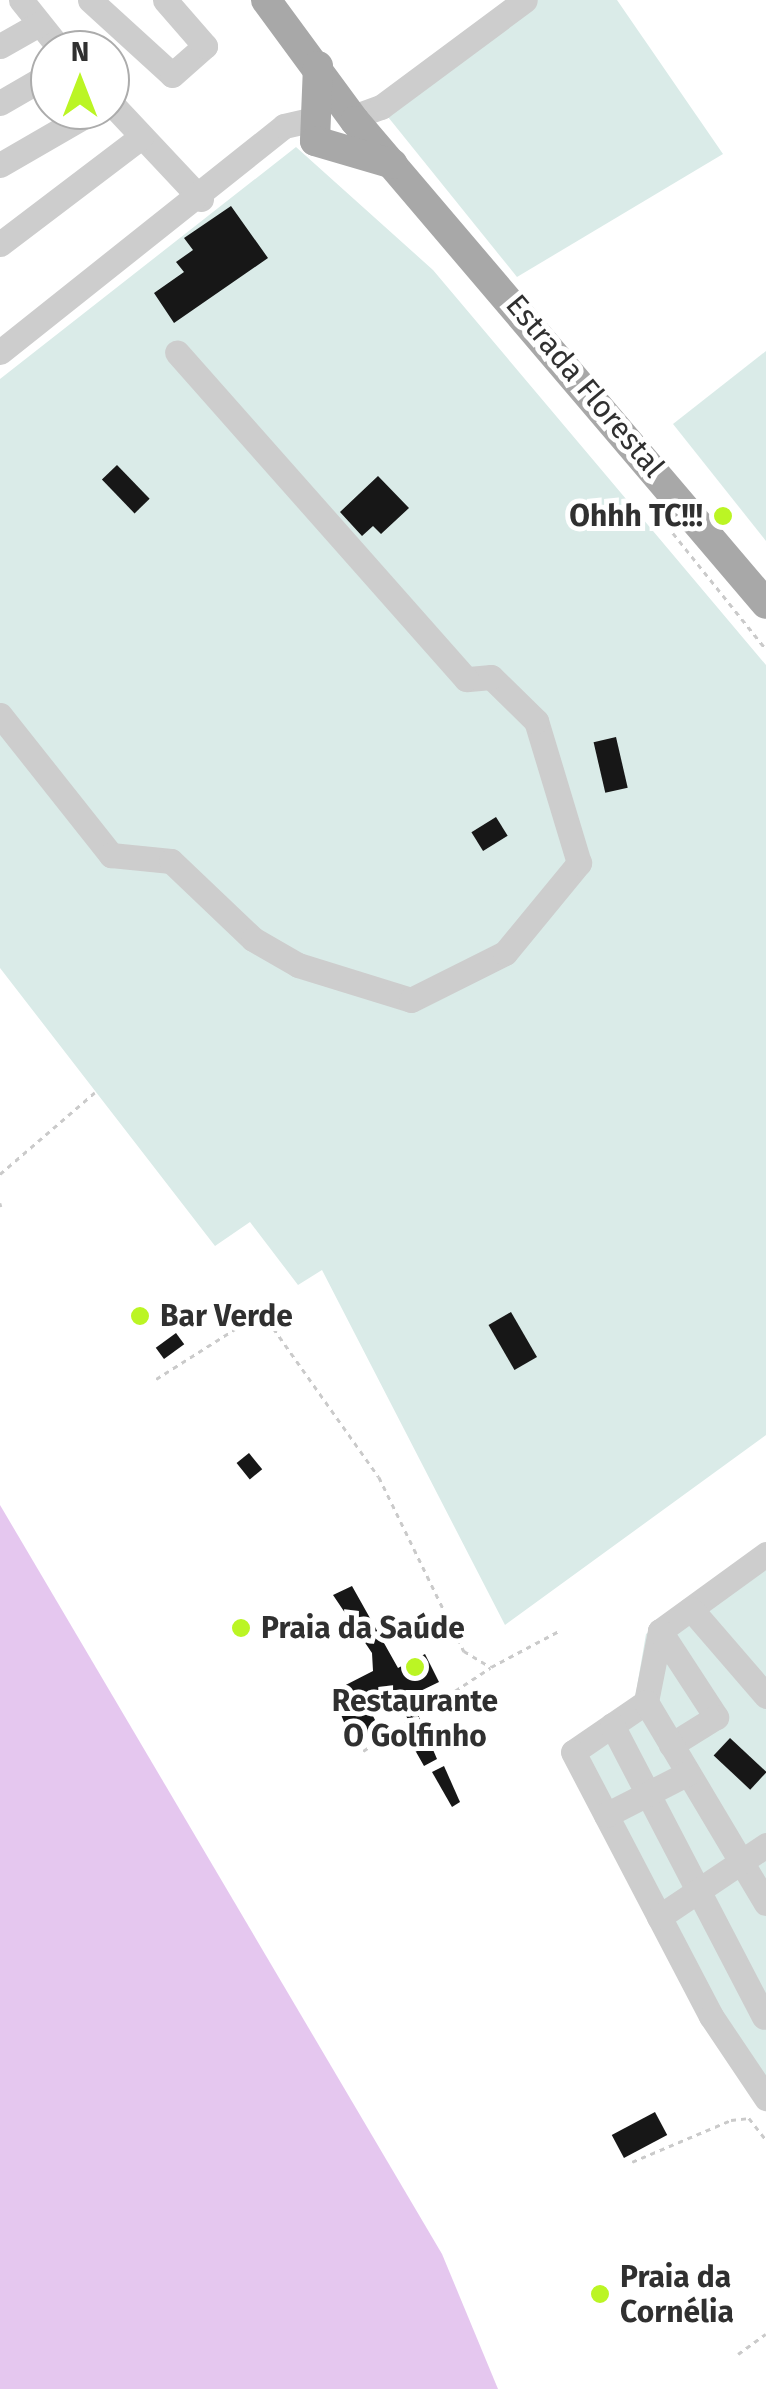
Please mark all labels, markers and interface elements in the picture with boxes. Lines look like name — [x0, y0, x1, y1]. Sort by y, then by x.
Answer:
north arrow — [30, 30, 130, 130]
text: N — [71, 35, 89, 68]
street label: Estrada Florestal — [498, 288, 672, 484]
place label: Ohhh TC!!! — [569, 498, 703, 534]
marker: Ohhh TC!!! — [712, 505, 734, 527]
place label: Bar Verde — [160, 1298, 293, 1334]
marker: Bar Verde — [129, 1305, 151, 1327]
place label: Praia da Saúde — [261, 1610, 465, 1646]
marker: Praia da Saúde — [230, 1617, 252, 1639]
marker: Restaurante O Golfinho — [404, 1656, 426, 1678]
place label: Restaurante O Golfinho — [332, 1683, 498, 1754]
place label: Praia da Cornélia — [620, 2259, 734, 2330]
marker: Praia da Cornélia — [589, 2283, 611, 2305]

